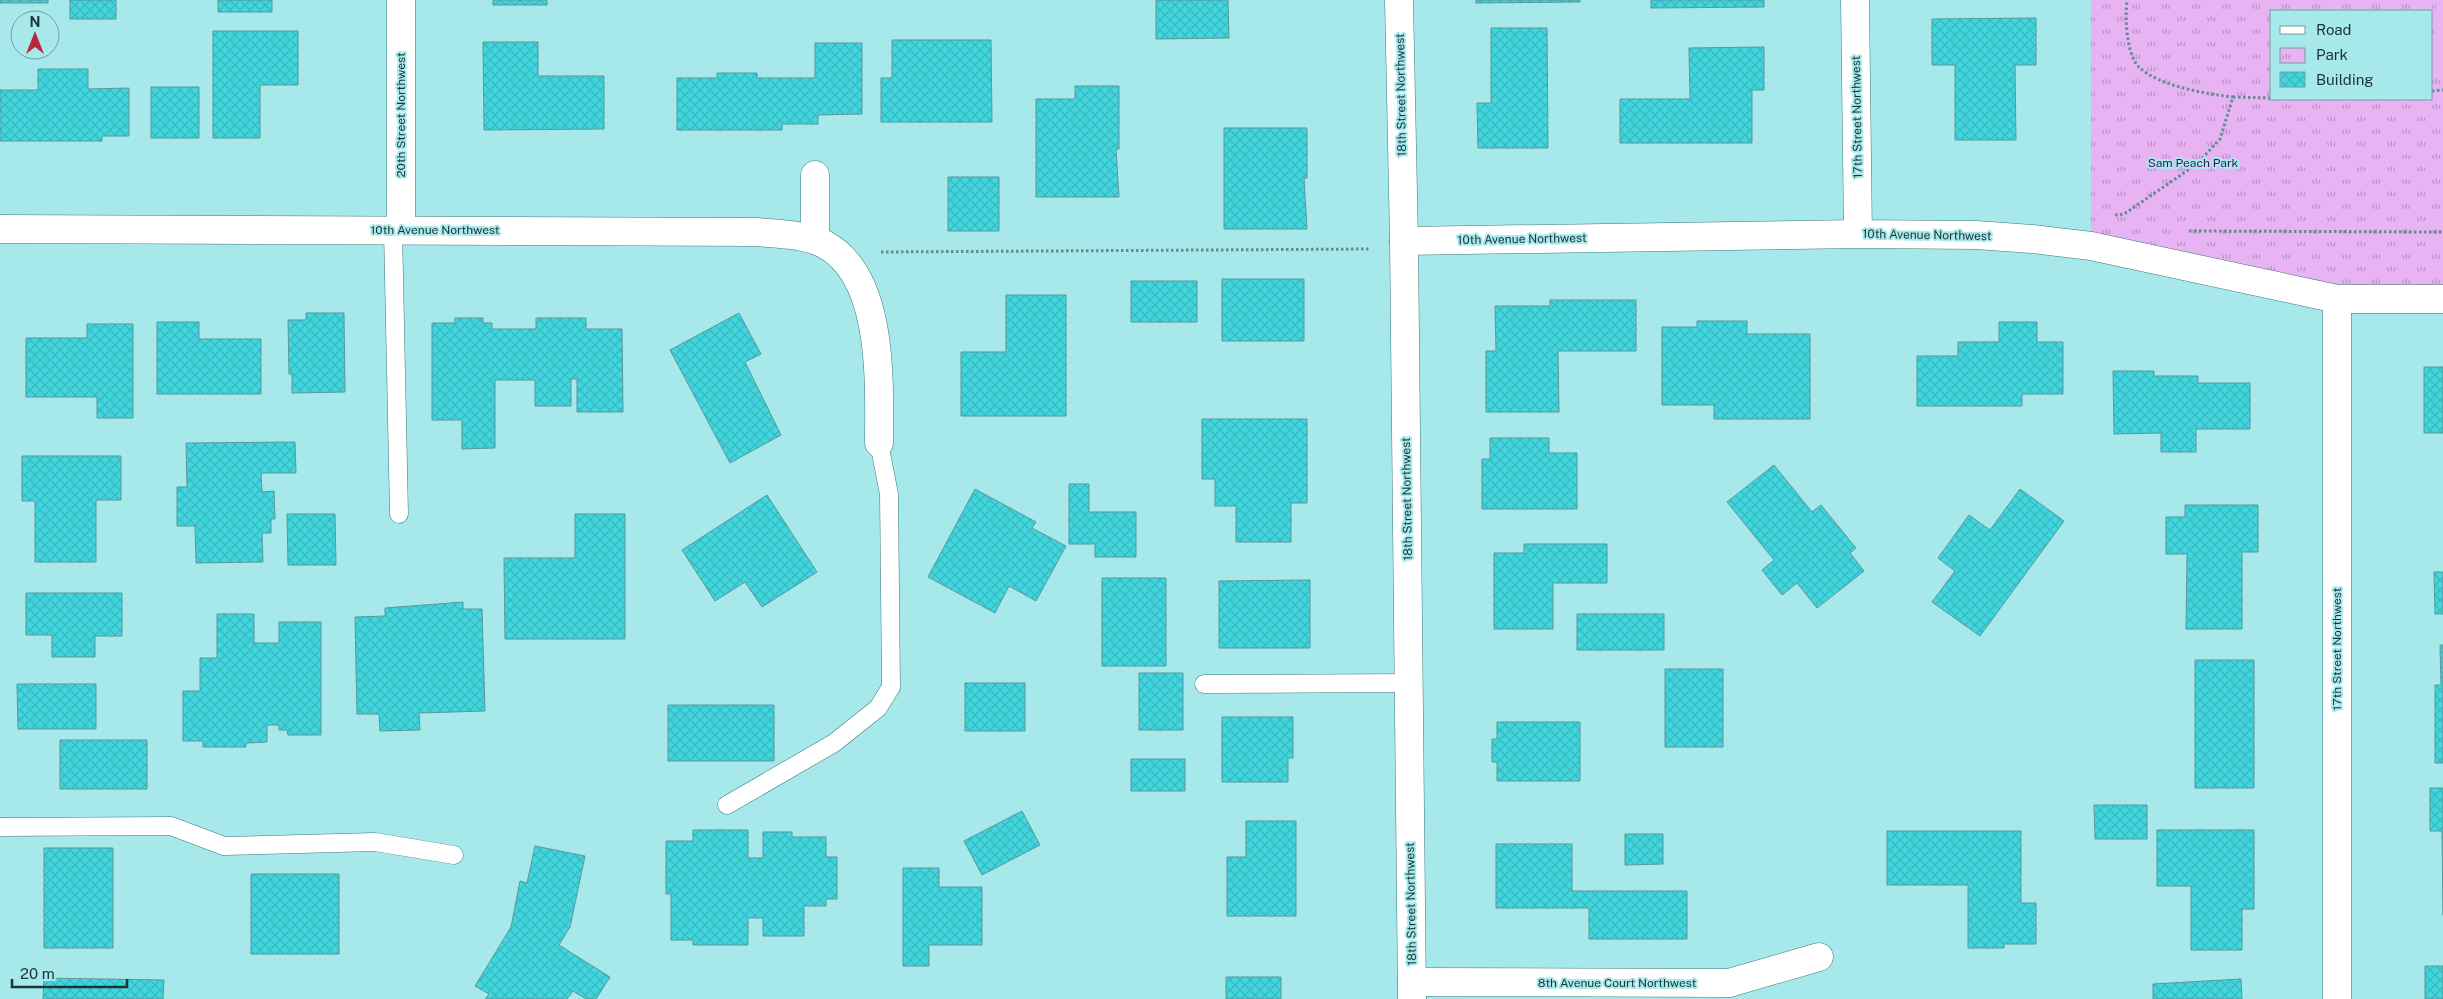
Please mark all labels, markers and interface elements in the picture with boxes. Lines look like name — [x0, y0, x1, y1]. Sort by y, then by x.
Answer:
north arrow — [10, 10, 60, 60]
legend — [2270, 10, 2433, 100]
text: N — [30, 14, 40, 30]
text: Road — [2316, 21, 2352, 38]
street label: 18th Street Northwest — [1393, 33, 1409, 157]
text: Park — [2316, 46, 2348, 63]
street label: 20th Street Northwest — [394, 52, 408, 178]
street label: 17th Street Northwest — [1849, 55, 1865, 179]
text: Building — [2316, 71, 2374, 88]
park label: Sam Peach Park — [2148, 156, 2239, 170]
street label: 10th Avenue Northwest — [370, 223, 500, 237]
street label: 10th Avenue Northwest — [1862, 227, 1992, 243]
street label: 10th Avenue Northwest — [1457, 231, 1587, 247]
street label: 18th Street Northwest — [1399, 437, 1415, 561]
street label: 17th Street Northwest — [2330, 587, 2344, 710]
street label: 18th Street Northwest — [1403, 842, 1419, 966]
scale bar — [12, 956, 128, 988]
text: 20 m — [20, 965, 55, 982]
street label: 8th Avenue Court Northwest — [1538, 976, 1697, 990]

